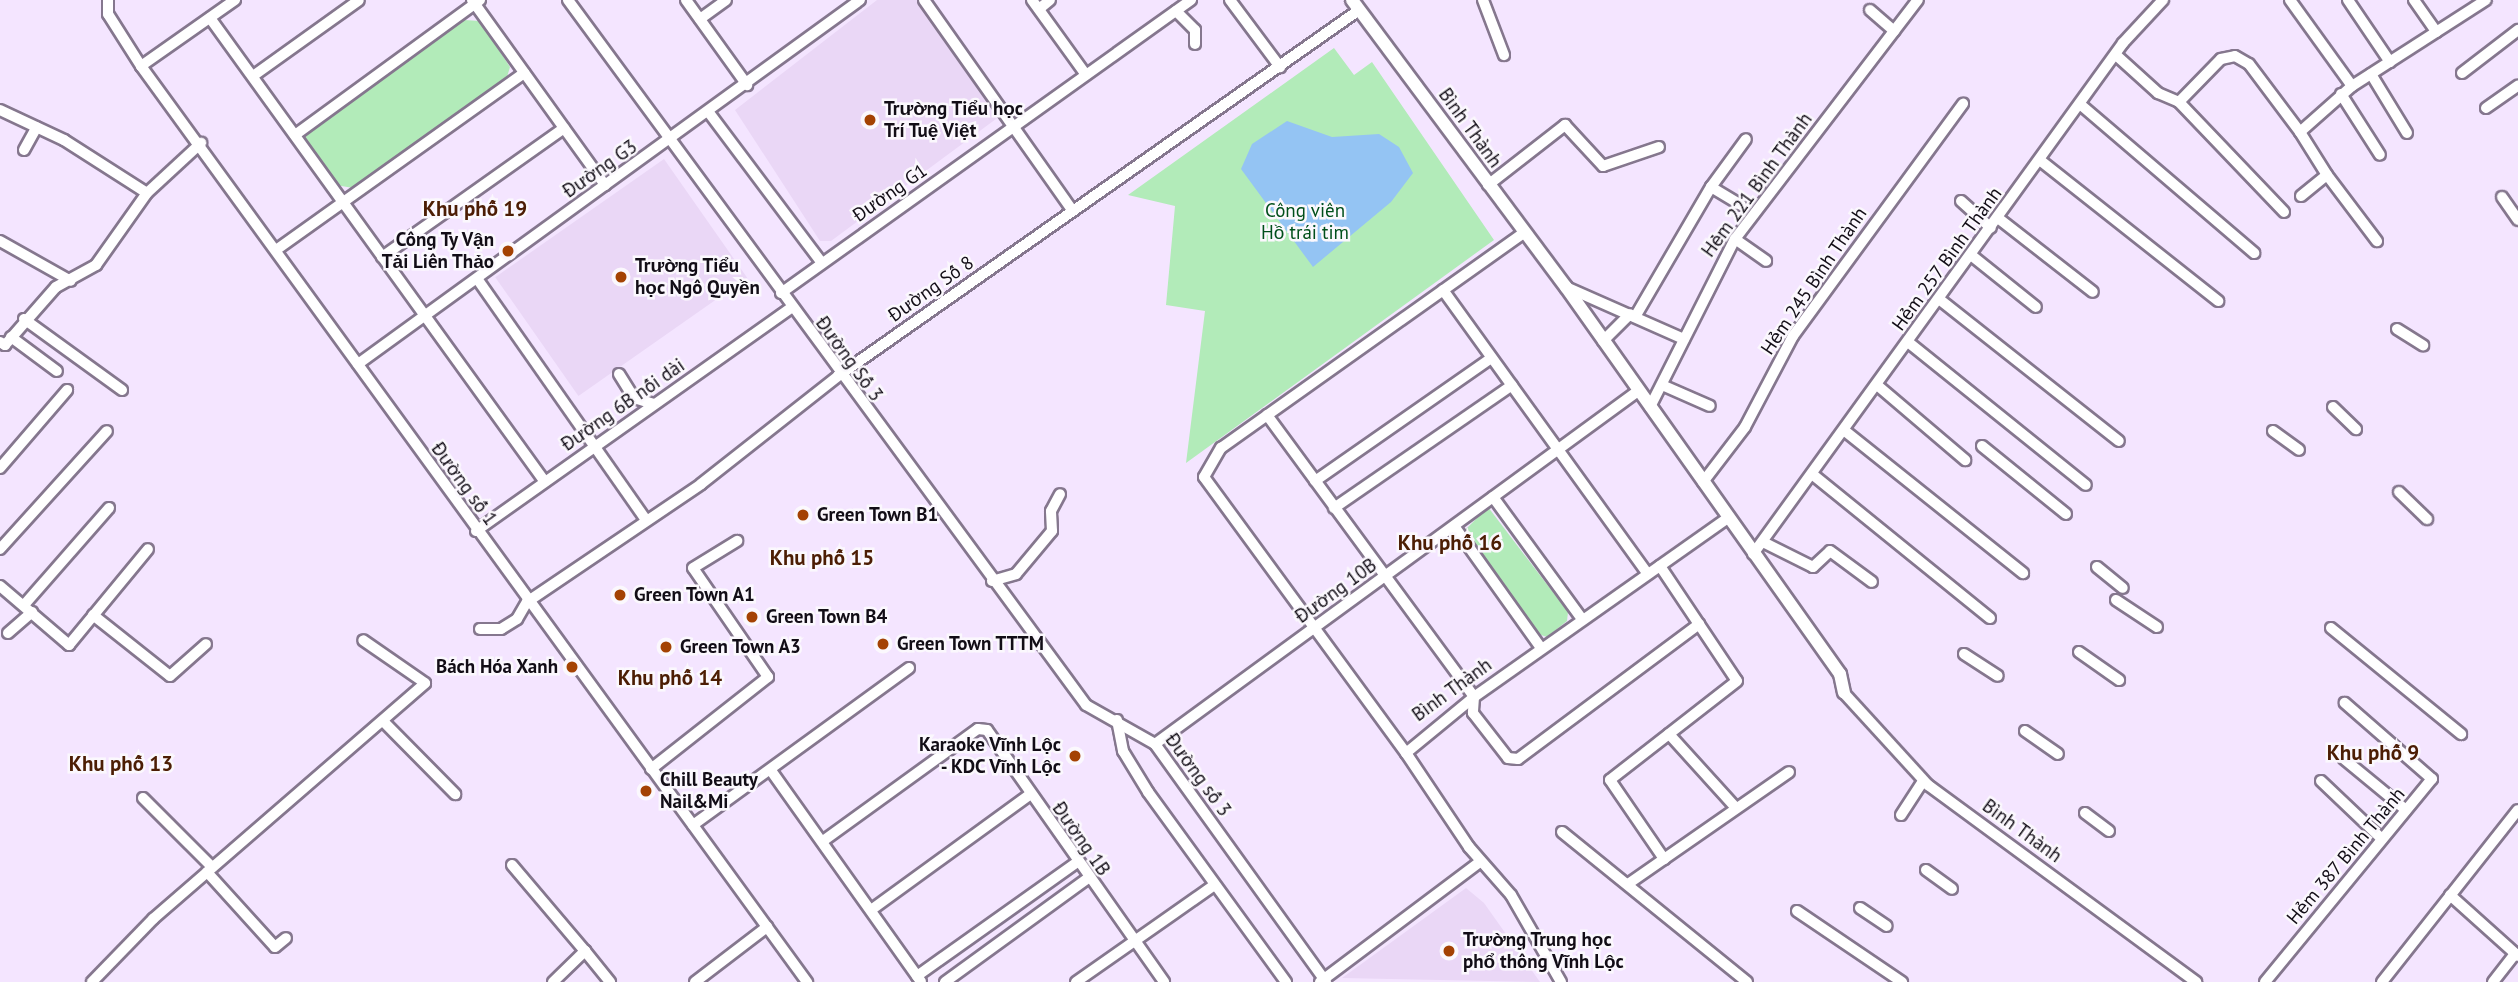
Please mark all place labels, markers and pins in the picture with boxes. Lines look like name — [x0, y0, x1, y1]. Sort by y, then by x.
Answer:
place label: Trường Tiểu học Trí Tuệ Việt — [884, 98, 1024, 142]
marker: Trường Tiểu học Trí Tuệ Việt — [862, 112, 878, 128]
place label: Công Ty Vận Tải Liên Thảo — [381, 229, 494, 273]
marker: Công Ty Vận Tải Liên Thảo — [500, 243, 516, 259]
place label: Trường Tiểu học Ngô Quyền — [635, 255, 761, 299]
marker: Trường Tiểu học Ngô Quyền — [613, 269, 629, 285]
place label: Green Town B1 — [817, 504, 939, 526]
marker: Green Town B1 — [795, 507, 811, 523]
place label: Green Town A1 — [634, 584, 756, 606]
marker: Green Town A1 — [612, 587, 628, 603]
place label: Green Town B4 — [766, 606, 888, 628]
marker: Green Town B4 — [744, 609, 760, 625]
place label: Green Town TTTM — [897, 633, 1045, 655]
place label: Green Town A3 — [680, 636, 802, 658]
marker: Green Town TTTM — [875, 636, 891, 652]
marker: Green Town A3 — [658, 639, 674, 655]
place label: Bách Hóa Xanh — [435, 656, 558, 678]
marker: Bách Hóa Xanh — [564, 659, 580, 675]
place label: Karaoke Vĩnh Lộc - KDC Vĩnh Lộc — [918, 734, 1061, 778]
marker: Karaoke Vĩnh Lộc - KDC Vĩnh Lộc — [1067, 748, 1083, 764]
place label: Chill Beauty Nail&Mi — [660, 769, 758, 813]
marker: Chill Beauty Nail&Mi — [638, 783, 654, 799]
place label: Trường Trung học phổ thông Vĩnh Lộc — [1463, 929, 1624, 973]
marker: Trường Trung học phổ thông Vĩnh Lộc — [1441, 943, 1457, 959]

